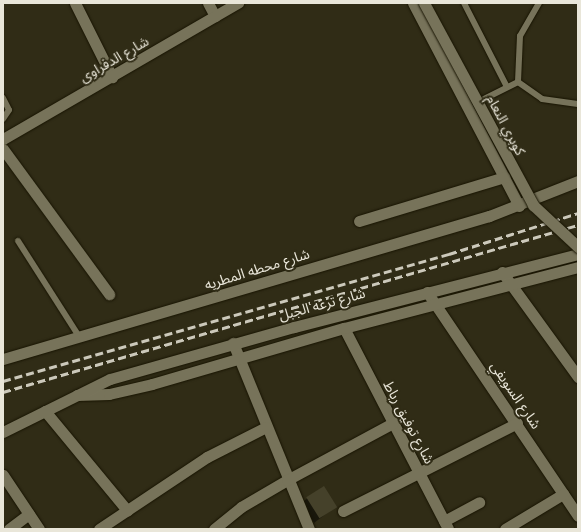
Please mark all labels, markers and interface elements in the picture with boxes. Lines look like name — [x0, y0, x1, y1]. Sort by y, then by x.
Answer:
street label: شارع الدفراوى — [76, 32, 152, 86]
street label: كوبري النعام — [483, 92, 529, 158]
street label: شارع محطه المطريه — [202, 245, 312, 293]
street label: شارع ترعه الجبل — [277, 284, 367, 324]
street label: شارع السويفي — [487, 358, 545, 432]
street label: شارع توفيق رباط — [380, 377, 438, 467]

